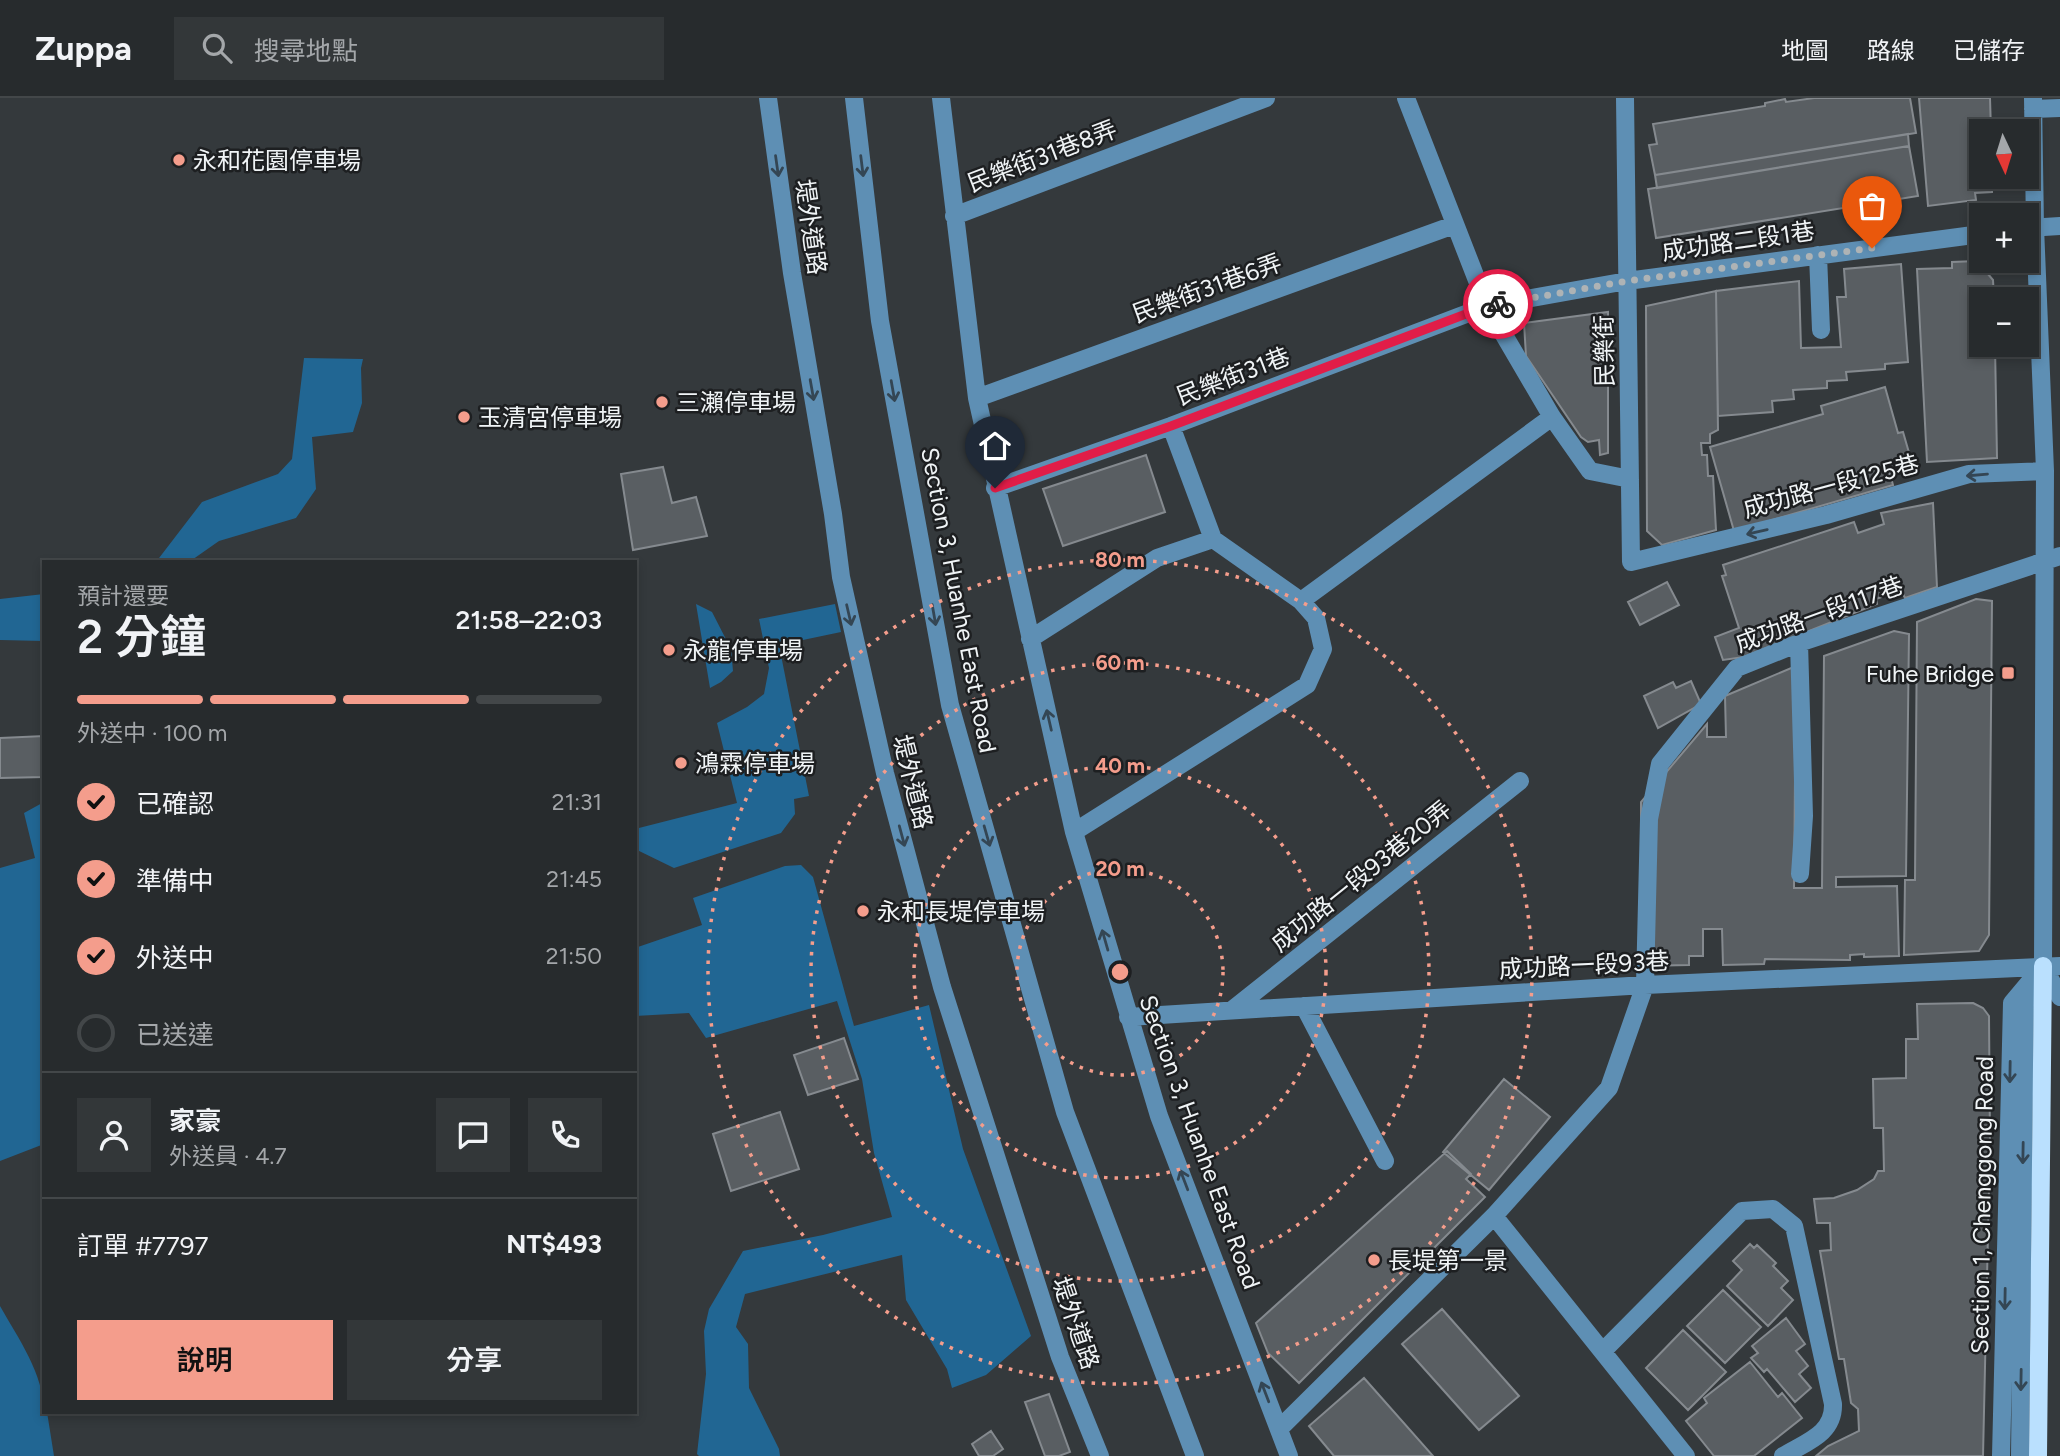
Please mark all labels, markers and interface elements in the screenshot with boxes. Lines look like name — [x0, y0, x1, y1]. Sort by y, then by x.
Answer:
search box — [174, 17, 664, 80]
text: Zuppa — [35, 29, 132, 68]
icon: search — [198, 29, 236, 67]
text: 搜尋地點 — [254, 35, 358, 67]
text: 地圖 — [1781, 36, 1829, 65]
text: 路線 — [1867, 36, 1915, 65]
text: 已儲存 — [1953, 36, 2025, 65]
street label: 民樂街31巷8弄 — [963, 114, 1121, 198]
north arrow — [1969, 119, 2039, 189]
map controls — [1969, 119, 2039, 357]
place label: 永和花園停車場 — [193, 146, 361, 175]
marker: 永和花園停車場 — [171, 152, 187, 168]
one-way arrow — [771, 154, 784, 176]
one-way arrow — [856, 154, 869, 177]
pin — [1842, 176, 1902, 248]
street label: 堤外道路 — [790, 177, 832, 277]
icon: bag — [1853, 187, 1891, 225]
button: + — [1969, 203, 2039, 273]
street label: 成功路二段1巷 — [1660, 216, 1816, 266]
street label: 民樂街31巷6弄 — [1128, 248, 1286, 328]
courier — [1463, 269, 1533, 339]
icon: bike — [1479, 285, 1517, 323]
button: − — [1969, 287, 2039, 357]
street label: 民樂街 — [1589, 315, 1619, 387]
street label: 民樂街31巷 — [1172, 341, 1294, 411]
one-way arrow — [806, 378, 819, 401]
one-way arrow — [887, 379, 900, 402]
place label: 三瀨停車場 — [676, 388, 796, 417]
marker: 三瀨停車場 — [654, 394, 670, 410]
place label: 玉清宮停車場 — [478, 403, 622, 432]
marker: 玉清宮停車場 — [456, 409, 472, 425]
pin — [965, 416, 1025, 488]
icon: home — [976, 427, 1014, 465]
street label: Section 3, Huanhe East Road — [915, 445, 1003, 755]
street label: 成功路一段125巷 — [1740, 449, 1922, 523]
one-way arrow — [1966, 469, 1989, 482]
one-way arrow — [1746, 525, 1769, 539]
text: 80 m — [1095, 547, 1145, 572]
street label: 成功路一段117巷 — [1731, 570, 1907, 658]
text: 預計還要 — [77, 582, 169, 610]
one-way arrow — [843, 603, 856, 626]
one-way arrow — [928, 603, 941, 626]
text: 21:58–22:03 — [456, 604, 602, 636]
text: 2 分鐘 — [77, 609, 206, 665]
place label: 永龍停車場 — [683, 636, 803, 665]
marker: 永龍停車場 — [661, 642, 677, 658]
text: 60 m — [1095, 650, 1145, 675]
place label: Fuhe Bridge — [1866, 659, 1994, 688]
marker: Fuhe Bridge — [2000, 665, 2016, 681]
one-way arrow — [1041, 709, 1055, 732]
text: 外送中 · 100 m — [77, 719, 227, 747]
street label: 堤外道路 — [887, 732, 939, 832]
place label: 鴻霖停車場 — [695, 749, 815, 778]
text: 40 m — [1095, 753, 1145, 778]
marker: 鴻霖停車場 — [673, 755, 689, 771]
icon: check — [77, 783, 115, 821]
text: 已確認 — [136, 788, 214, 820]
text: 21:31 — [552, 788, 602, 816]
street label: 成功路一段93巷20弄 — [1265, 794, 1457, 958]
one-way arrow — [896, 825, 909, 847]
one-way arrow — [982, 825, 995, 847]
text: 20 m — [1095, 856, 1145, 881]
icon: check — [77, 860, 115, 898]
text: 準備中 — [136, 865, 214, 897]
text: 21:45 — [546, 865, 602, 893]
place label: 永和長堤停車場 — [877, 897, 1045, 926]
marker: 永和長堤停車場 — [855, 903, 871, 919]
one-way arrow — [1098, 930, 1111, 952]
icon: check — [77, 937, 115, 975]
text: 外送中 — [136, 942, 214, 974]
text: 21:50 — [546, 942, 602, 970]
street label: 成功路一段93巷 — [1498, 946, 1670, 984]
centre of rings — [1108, 960, 1132, 984]
street label: Section 3, Huanhe East Road — [1133, 991, 1267, 1293]
text: 已送達 — [136, 1019, 214, 1051]
street label: Section 1, Chenggong Road — [1965, 1056, 1999, 1354]
one-way arrow — [2003, 1060, 2017, 1083]
button: person — [77, 1098, 151, 1172]
button: chat — [436, 1098, 510, 1172]
button: phone — [528, 1098, 602, 1172]
text: 家豪 — [169, 1105, 221, 1137]
one-way arrow — [2017, 1141, 2030, 1164]
text: 外送員 · 4.7 — [169, 1142, 287, 1170]
one-way arrow — [1176, 1169, 1189, 1191]
text: NT$493 — [506, 1228, 602, 1260]
text: 訂單 #7797 — [77, 1230, 208, 1262]
place label: 長堤第一景 — [1388, 1246, 1508, 1275]
marker: 長堤第一景 — [1366, 1252, 1382, 1268]
street label: 堤外道路 — [1047, 1273, 1105, 1373]
one-way arrow — [1998, 1288, 2012, 1311]
button: 說明 — [77, 1320, 333, 1400]
button: 分享 — [347, 1320, 602, 1400]
one-way arrow — [2014, 1369, 2028, 1392]
one-way arrow — [1258, 1382, 1270, 1404]

